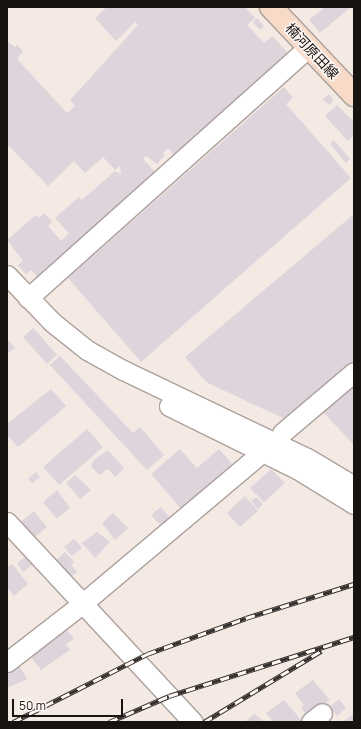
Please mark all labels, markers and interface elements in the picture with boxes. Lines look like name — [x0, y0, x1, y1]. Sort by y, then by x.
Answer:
street label: 楠河原田線 — [282, 20, 342, 82]
scale bar — [14, 691, 125, 717]
text: 50 m — [19, 697, 46, 714]

